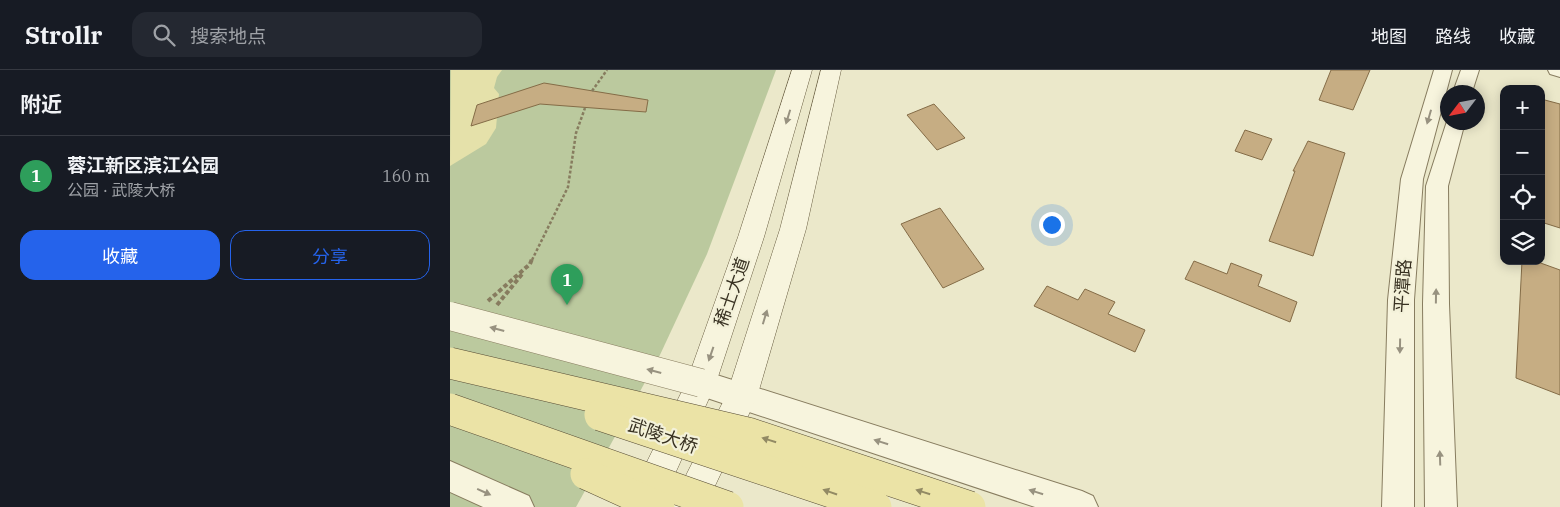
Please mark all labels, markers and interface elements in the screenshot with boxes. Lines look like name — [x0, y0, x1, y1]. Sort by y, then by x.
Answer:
search box — [132, 12, 482, 57]
text: Strollr — [25, 19, 102, 51]
icon: search — [150, 21, 178, 49]
text: 搜索地点 — [190, 24, 266, 48]
text: 地图 — [1371, 25, 1407, 48]
text: 路线 — [1435, 25, 1471, 48]
text: 收藏 — [1499, 25, 1535, 48]
north arrow — [1440, 85, 1485, 130]
map controls — [1500, 85, 1545, 265]
button: + — [1500, 85, 1545, 130]
text: 附近 — [20, 90, 62, 118]
one-way arrow — [783, 109, 791, 124]
one-way arrow — [1425, 109, 1433, 124]
button: − — [1500, 130, 1545, 175]
text: 蓉江新区滨江公园 — [67, 153, 219, 177]
text: 1 — [31, 166, 41, 186]
text: 160 m — [382, 166, 430, 186]
button: locate — [1500, 175, 1545, 220]
text: 公园 · 武陵大桥 — [67, 180, 176, 200]
your location — [1039, 212, 1065, 238]
button: layers — [1500, 220, 1545, 265]
button: 收藏 — [20, 230, 220, 280]
button: 分享 — [230, 230, 430, 280]
street label: 稀土大道 — [709, 254, 754, 330]
street label: 平潭路 — [1389, 258, 1416, 314]
pin: 1 — [551, 264, 583, 305]
one-way arrow — [1432, 288, 1440, 304]
one-way arrow — [762, 309, 770, 324]
one-way arrow — [489, 324, 504, 332]
one-way arrow — [1396, 339, 1404, 355]
one-way arrow — [706, 347, 714, 362]
one-way arrow — [646, 366, 661, 374]
street label: 武陵大桥 — [625, 413, 701, 458]
one-way arrow — [762, 436, 777, 443]
one-way arrow — [874, 438, 889, 446]
one-way arrow — [1435, 450, 1443, 466]
one-way arrow — [822, 487, 837, 495]
one-way arrow — [916, 487, 931, 495]
one-way arrow — [477, 488, 491, 496]
one-way arrow — [1028, 488, 1043, 496]

